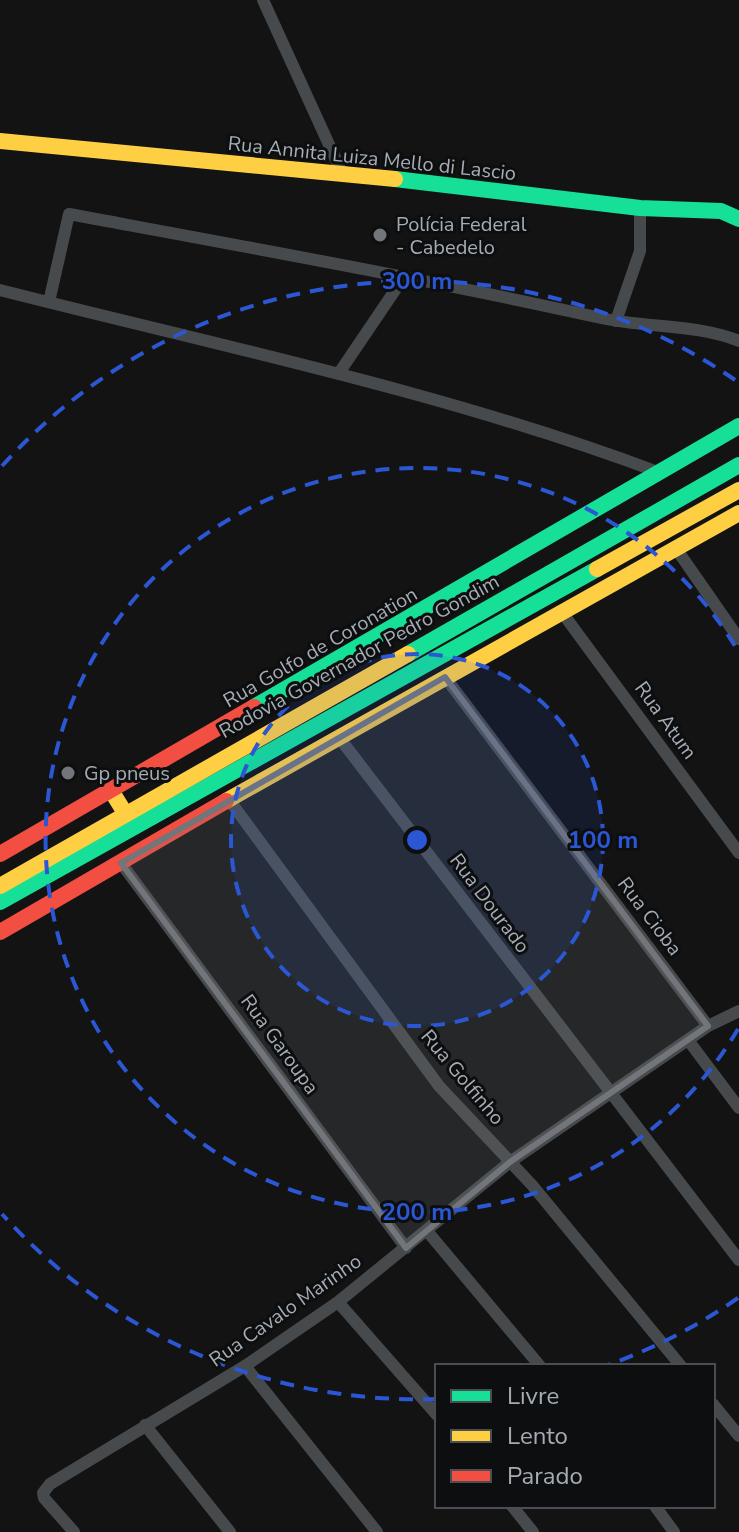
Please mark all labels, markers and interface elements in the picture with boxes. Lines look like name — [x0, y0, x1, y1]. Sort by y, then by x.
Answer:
street label: Rua Annita Luiza Mello di Lascio — [226, 130, 517, 187]
place label: Polícia Federal - Cabedelo — [396, 211, 527, 261]
marker: Polícia Federal - Cabedelo — [371, 226, 389, 244]
text: 300 m — [382, 265, 452, 297]
street label: Rodovia Governador Pedro Gondim — [214, 568, 504, 745]
street label: Rua Golfo de Coronation — [218, 581, 422, 714]
street label: Rua Atum — [628, 676, 703, 765]
place label: Gp pneus — [84, 760, 170, 787]
marker: Gp pneus — [59, 764, 77, 782]
text: 100 m — [568, 824, 638, 856]
centre of rings — [403, 826, 431, 854]
street label: Rua Dourado — [443, 848, 536, 959]
street label: Rua Cioba — [611, 872, 688, 961]
street label: Rua Garoupa — [234, 989, 325, 1100]
street label: Rua Golfinho — [415, 1024, 510, 1131]
text: 200 m — [382, 1196, 452, 1228]
street label: Rua Cavalo Marinho — [204, 1248, 367, 1373]
legend — [435, 1364, 715, 1508]
text: Livre — [507, 1380, 559, 1412]
text: Lento — [507, 1420, 568, 1452]
text: Parado — [507, 1460, 583, 1492]

